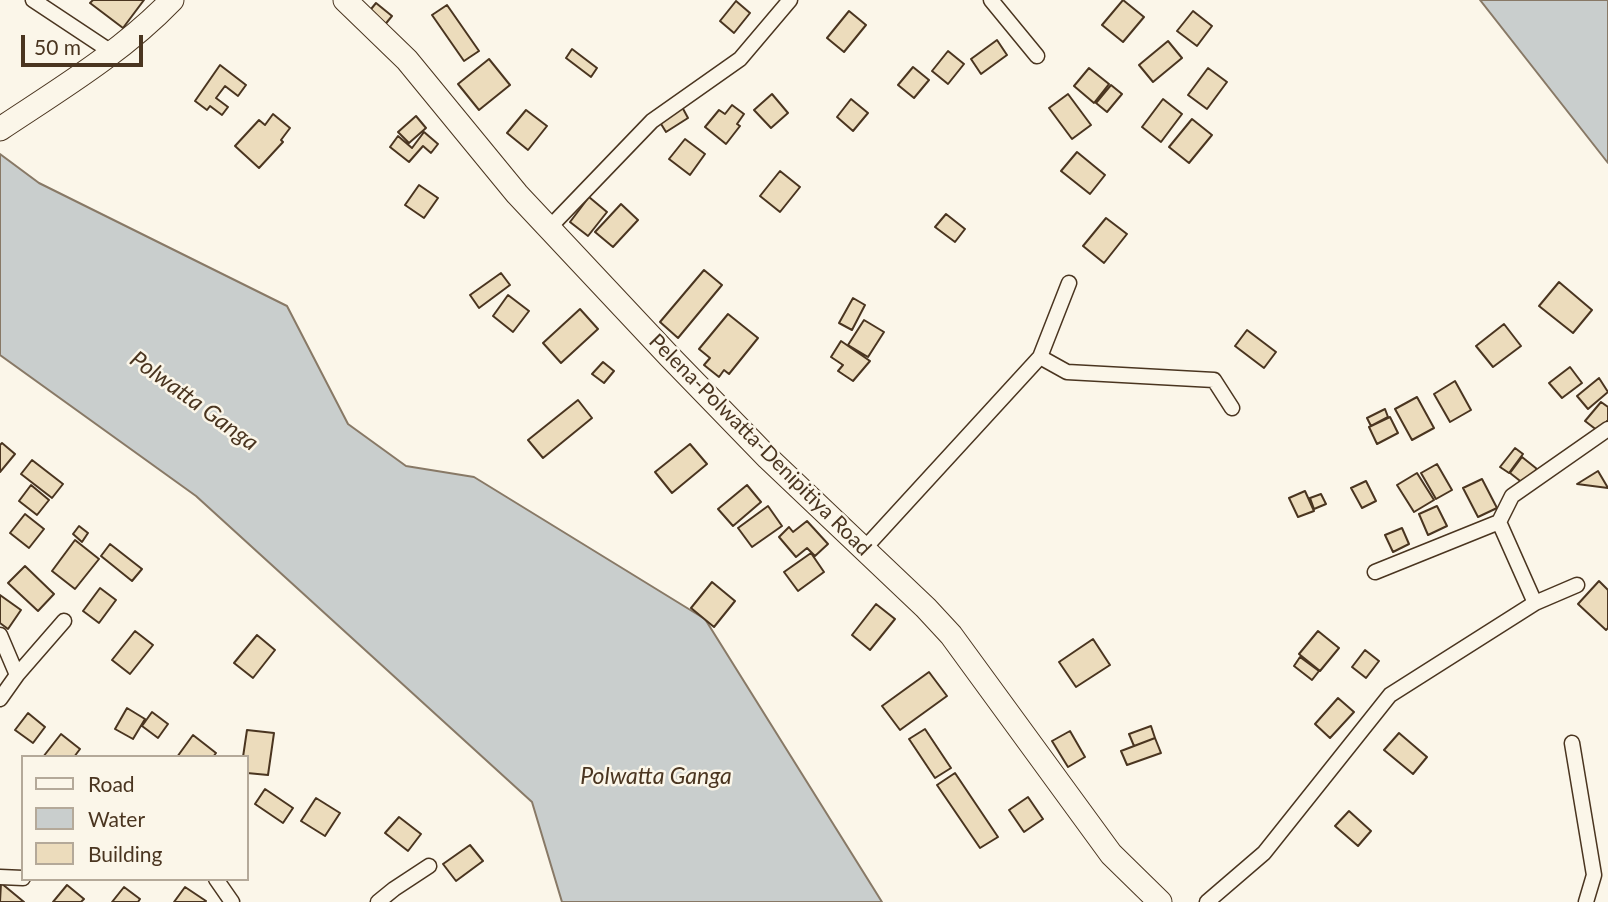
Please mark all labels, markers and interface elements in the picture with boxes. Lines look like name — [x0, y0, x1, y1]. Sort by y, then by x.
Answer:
scale bar — [24, 21, 147, 65]
text: 50 m — [34, 34, 81, 59]
street label: Pelena-Polwatta-Denipitiya Road — [644, 329, 876, 561]
water label: Polwatta Ganga — [125, 345, 263, 457]
legend — [21, 755, 248, 881]
water label: Polwatta Ganga — [580, 763, 732, 791]
text: Road — [88, 771, 135, 796]
text: Water — [88, 806, 145, 831]
text: Building — [88, 841, 163, 866]

